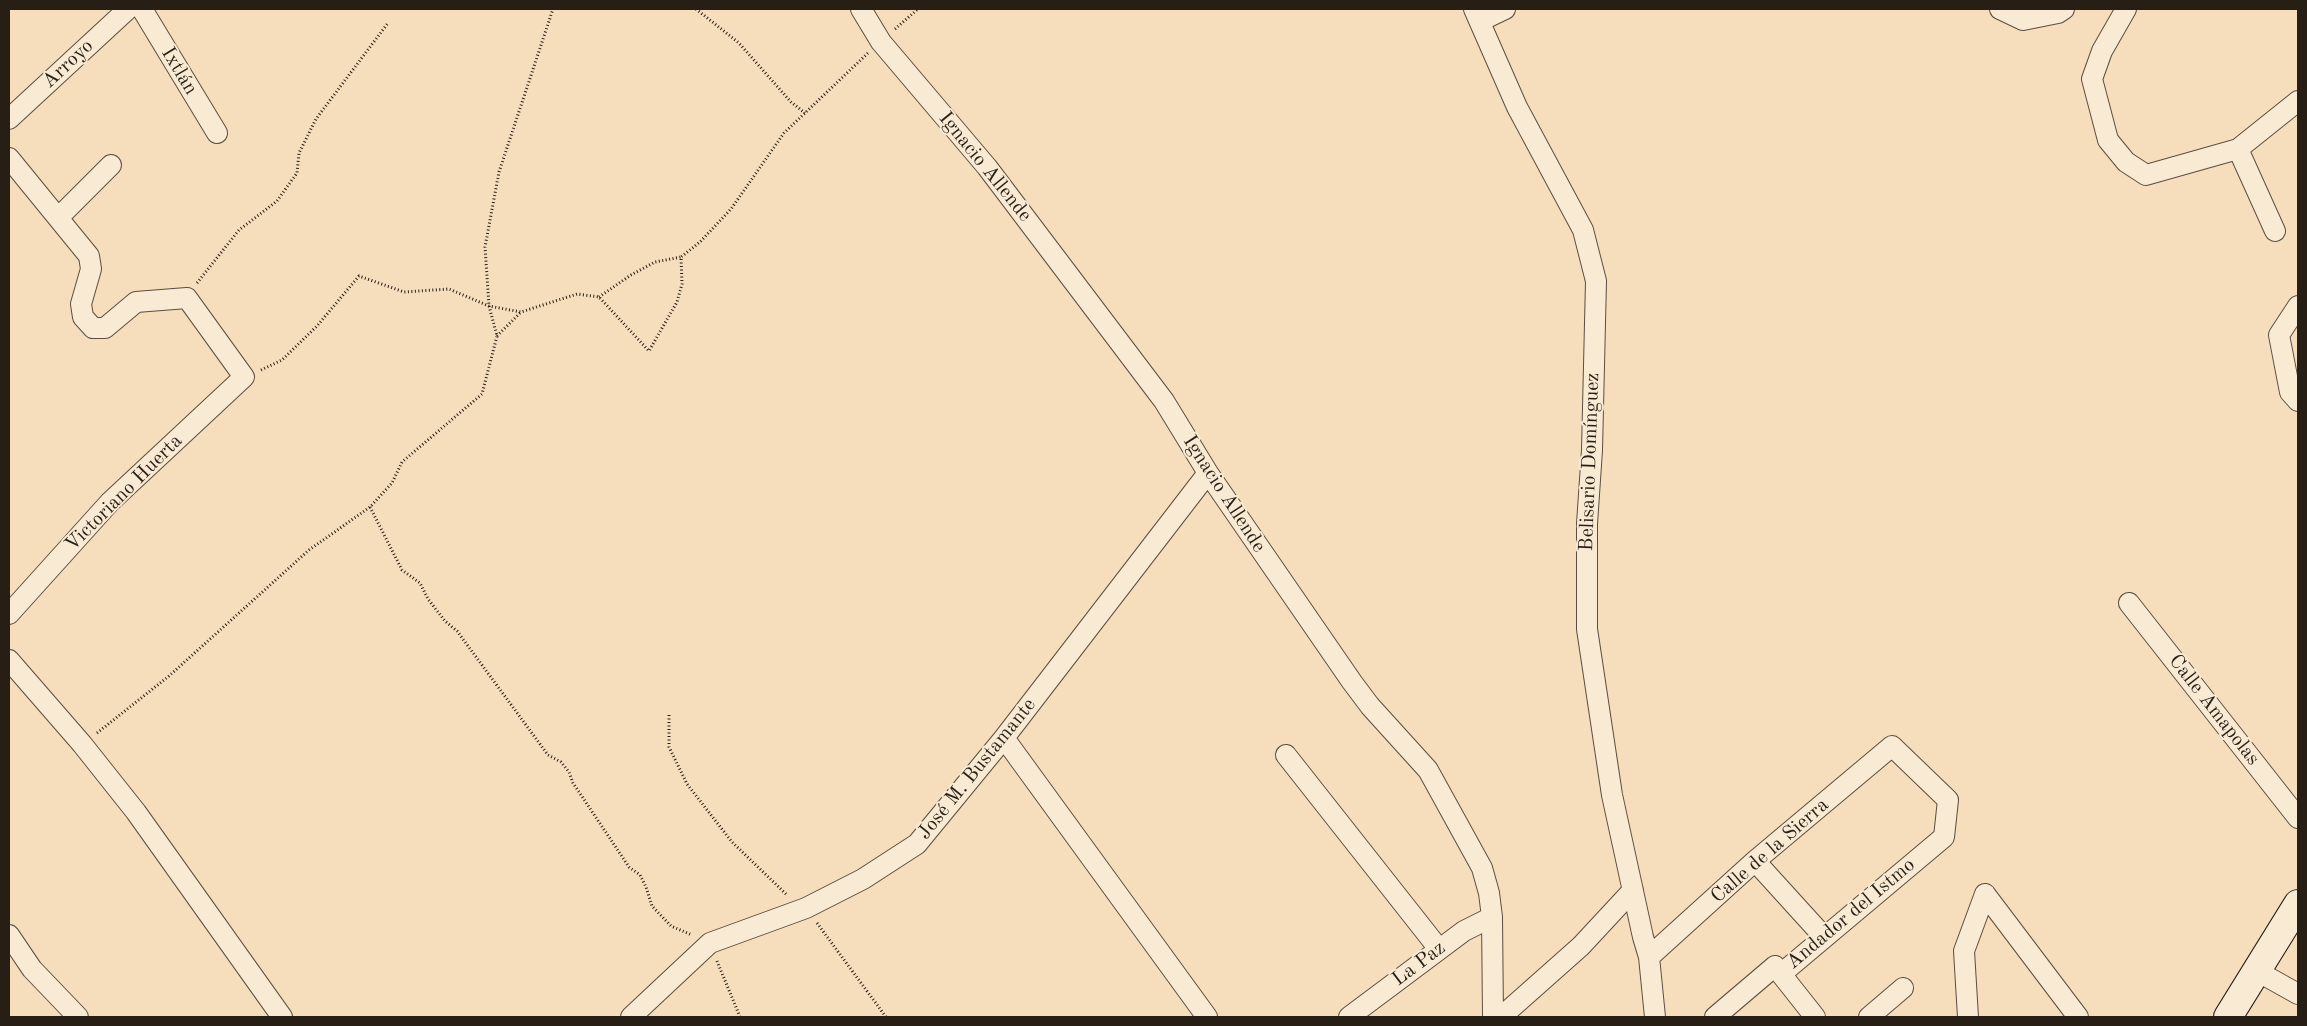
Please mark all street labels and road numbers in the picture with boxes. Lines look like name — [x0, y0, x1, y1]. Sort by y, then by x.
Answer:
street label: Arroyo — [37, 34, 99, 94]
street label: Ixtlán — [155, 43, 203, 99]
street label: Ignacio Allende — [933, 107, 1037, 227]
street label: Belisario Domínguez — [1575, 372, 1605, 552]
street label: Victoriano Huerta — [60, 429, 188, 557]
street label: Ignacio Allende — [1177, 431, 1271, 557]
street label: Calle Amapolas — [2163, 650, 2265, 770]
street label: José M. Bustamante — [913, 693, 1041, 845]
street label: Calle de la Sierra — [1706, 793, 1834, 909]
street label: Andador del Istmo — [1782, 853, 1920, 975]
street label: La Paz — [1388, 936, 1450, 992]

